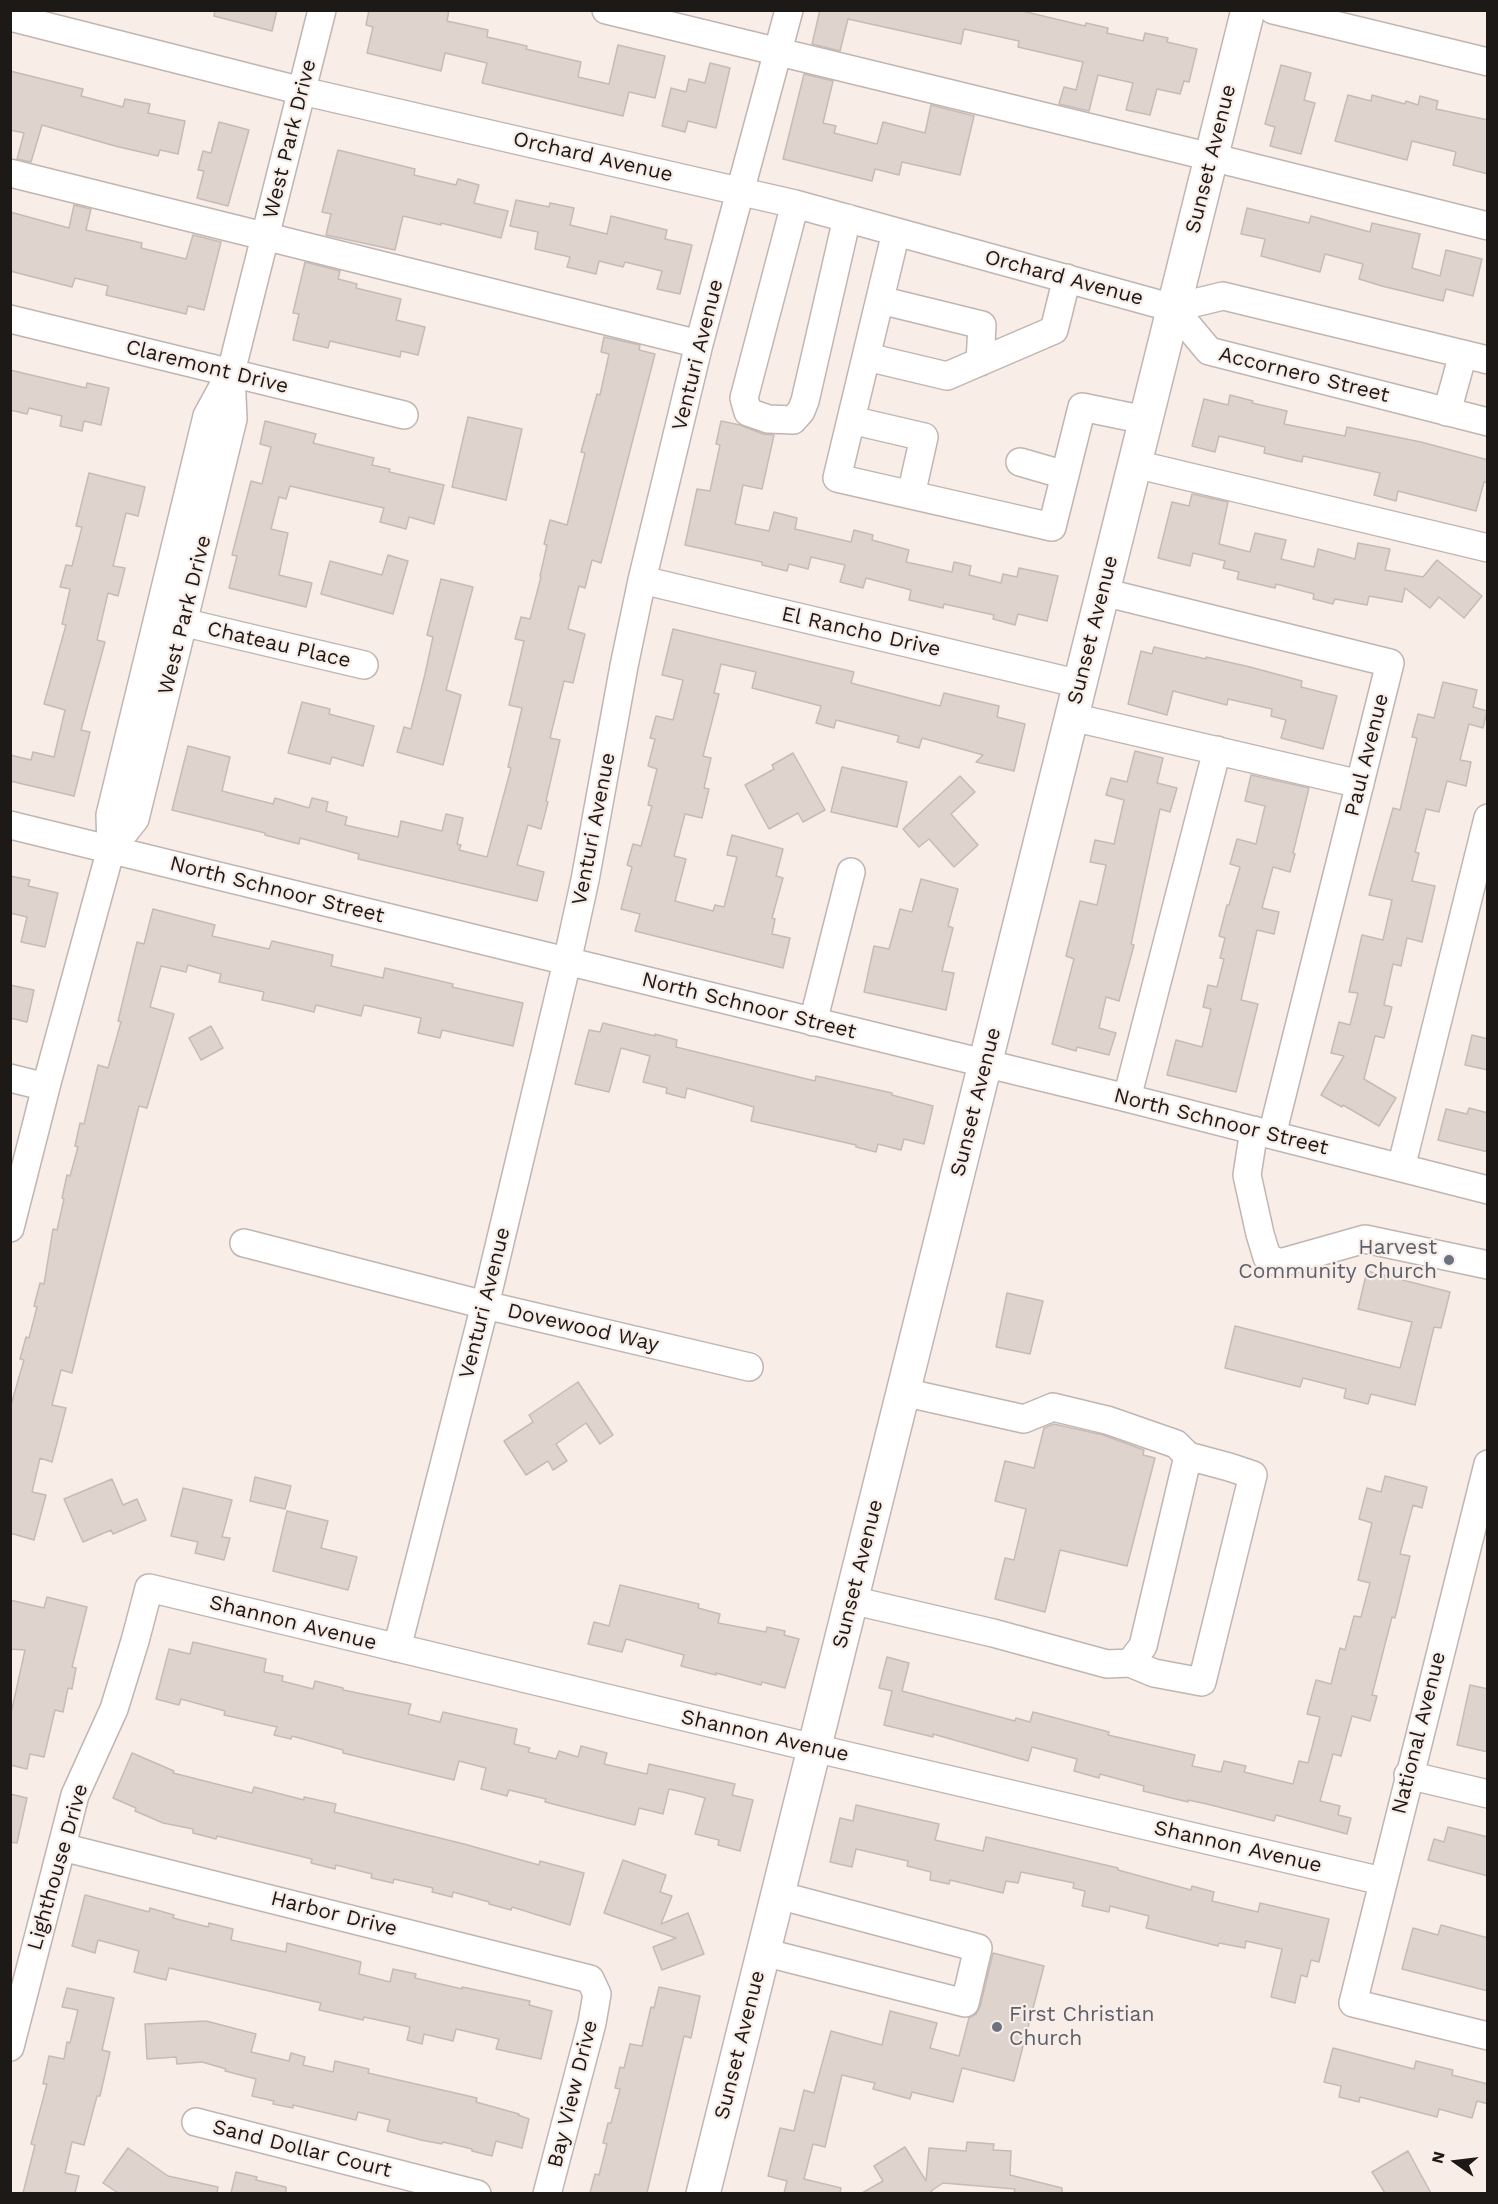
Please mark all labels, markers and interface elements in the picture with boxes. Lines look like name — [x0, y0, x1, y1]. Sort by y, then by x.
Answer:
street label: West Park Drive — [258, 57, 322, 221]
street label: Sunset Avenue — [1180, 82, 1242, 236]
street label: Orchard Avenue — [511, 126, 675, 188]
street label: Orchard Avenue — [982, 245, 1146, 311]
street label: Venturi Avenue — [667, 277, 729, 433]
street label: Claremont Drive — [123, 335, 291, 399]
street label: Accornero Street — [1216, 342, 1392, 408]
street label: West Park Drive — [153, 533, 217, 697]
street label: Sunset Avenue — [1062, 553, 1124, 707]
street label: El Rancho Drive — [779, 601, 943, 663]
street label: Chateau Place — [205, 616, 353, 674]
street label: Paul Avenue — [1340, 691, 1394, 819]
street label: Venturi Avenue — [567, 751, 621, 907]
street label: North Schnoor Street — [167, 851, 387, 929]
street label: North Schnoor Street — [639, 967, 859, 1045]
street label: Sunset Avenue — [945, 1025, 1007, 1179]
street label: North Schnoor Street — [1111, 1083, 1331, 1161]
street label: Venturi Avenue — [454, 1225, 516, 1381]
place label: Harvest Community Church — [1238, 1235, 1437, 1285]
marker: Harvest Community Church — [1442, 1253, 1456, 1267]
street label: Dovewood Way — [505, 1298, 661, 1358]
street label: Sunset Avenue — [827, 1497, 889, 1651]
street label: Shannon Avenue — [207, 1590, 379, 1656]
street label: National Avenue — [1387, 1649, 1451, 1817]
street label: Shannon Avenue — [679, 1704, 851, 1768]
street label: Lighthouse Drive — [22, 1781, 94, 1953]
street label: Shannon Avenue — [1152, 1815, 1324, 1879]
street label: Harbor Drive — [268, 1886, 400, 1942]
street label: Sunset Avenue — [709, 1968, 771, 2122]
place label: First Christian Church — [1009, 2002, 1154, 2052]
street label: Bay View Drive — [543, 2018, 603, 2170]
marker: First Christian Church — [990, 2020, 1004, 2034]
street label: Sand Dollar Court — [210, 2115, 394, 2183]
north arrow — [1426, 2132, 1486, 2192]
text: N — [1427, 2149, 1449, 2166]

